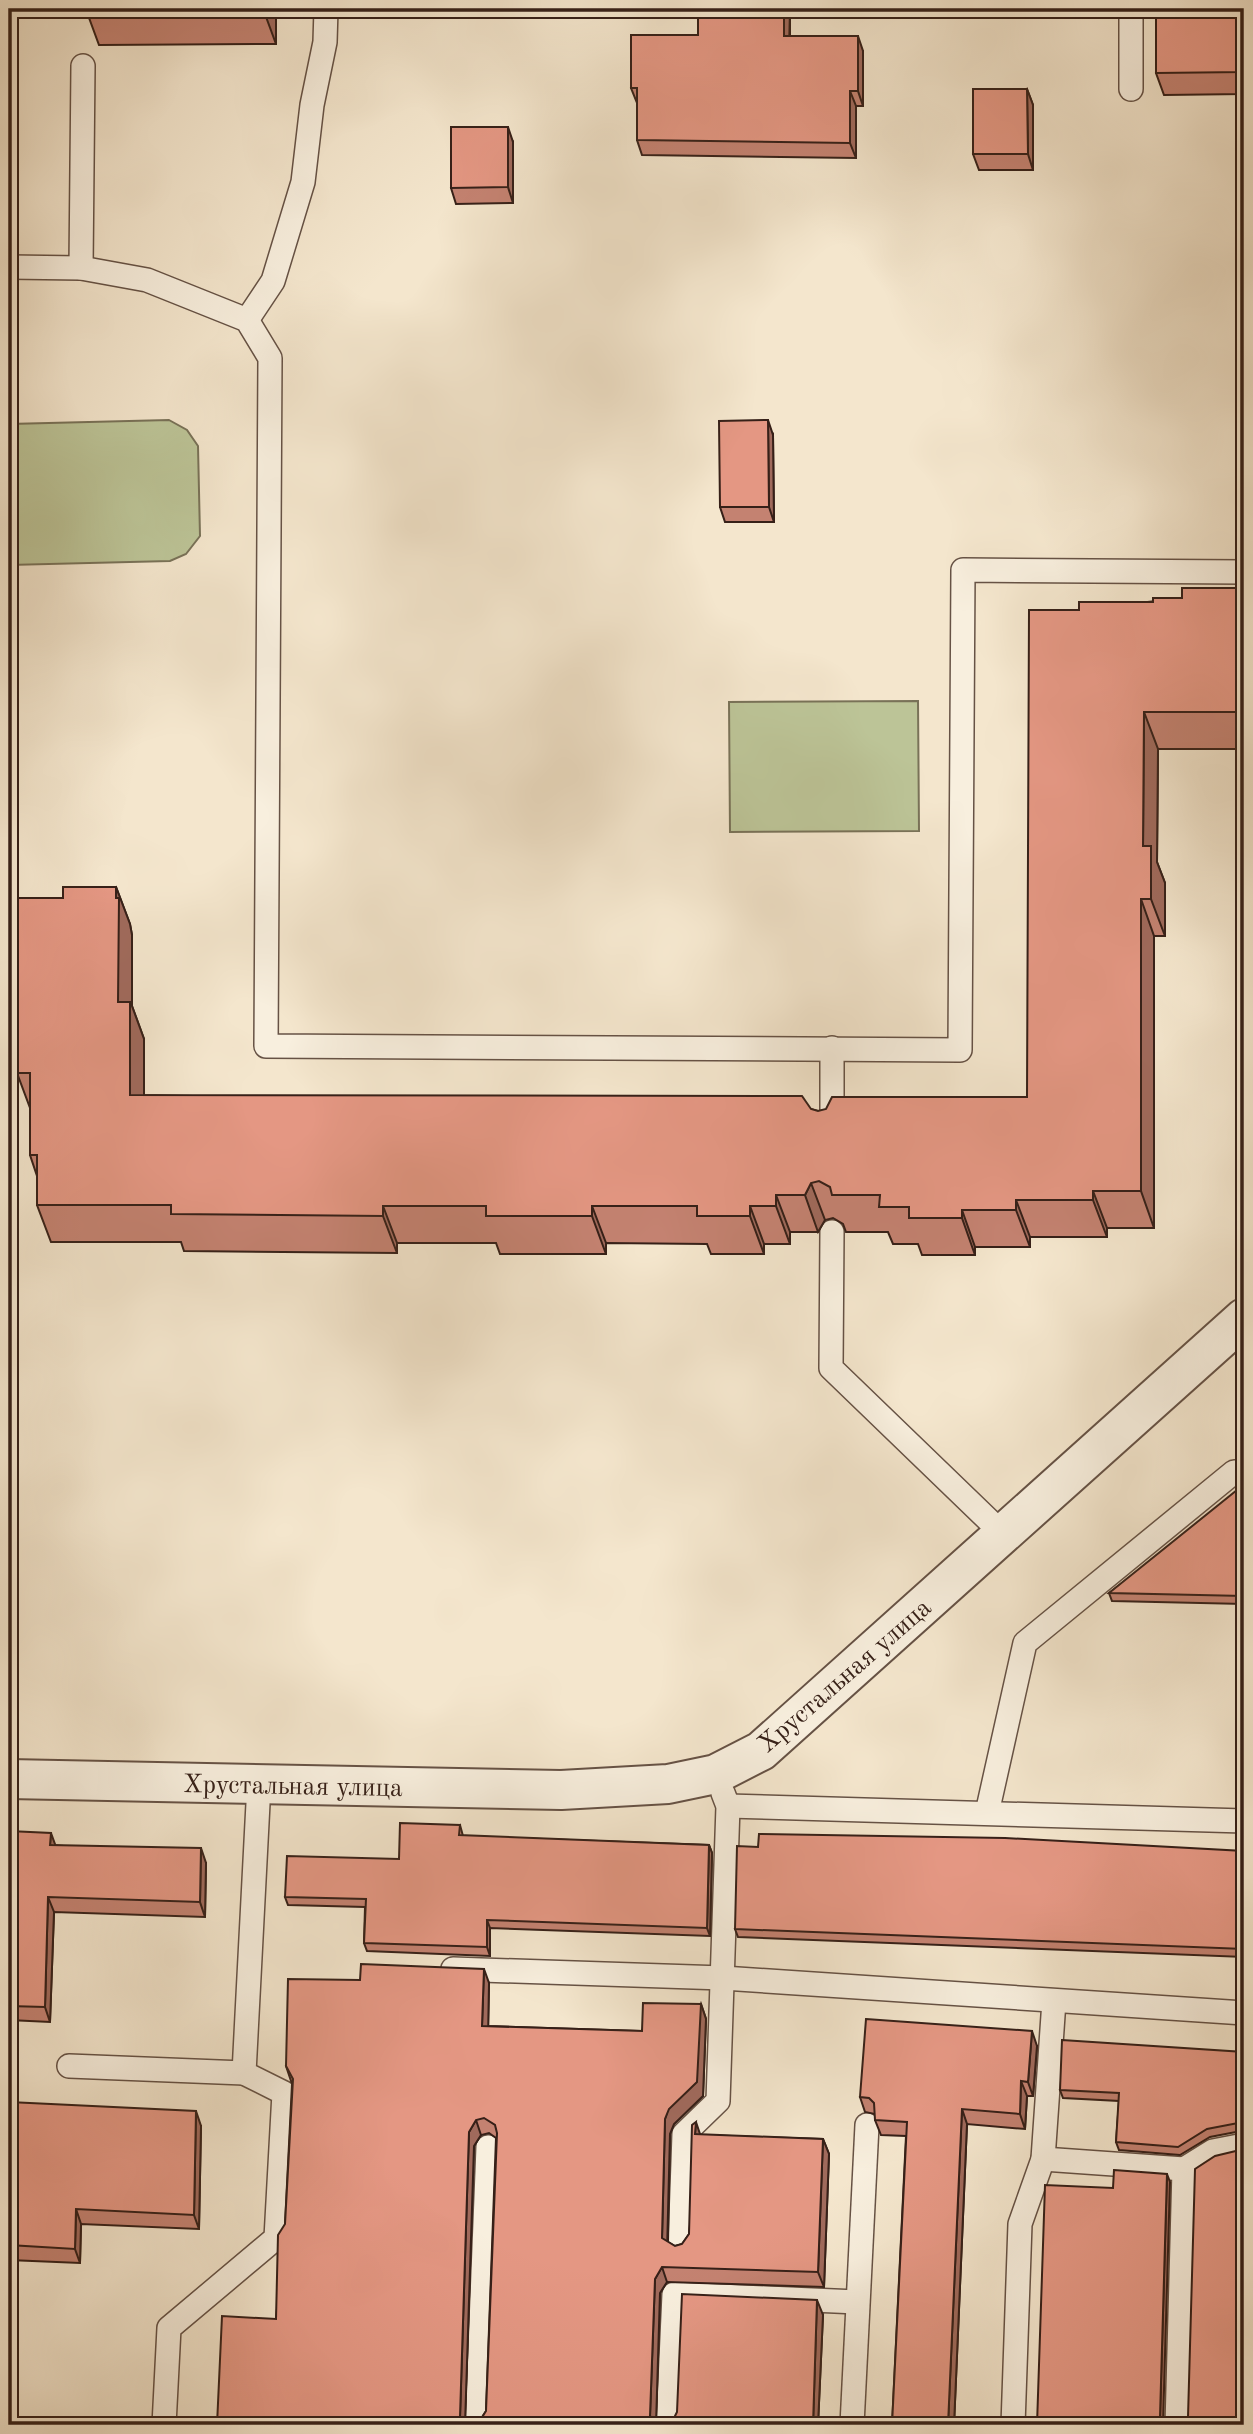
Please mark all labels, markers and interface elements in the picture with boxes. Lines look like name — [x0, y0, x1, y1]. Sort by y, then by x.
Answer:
street label: Хрустальная улица — [754, 1595, 937, 1758]
street label: Хрустальная улица — [183, 1772, 403, 1802]

